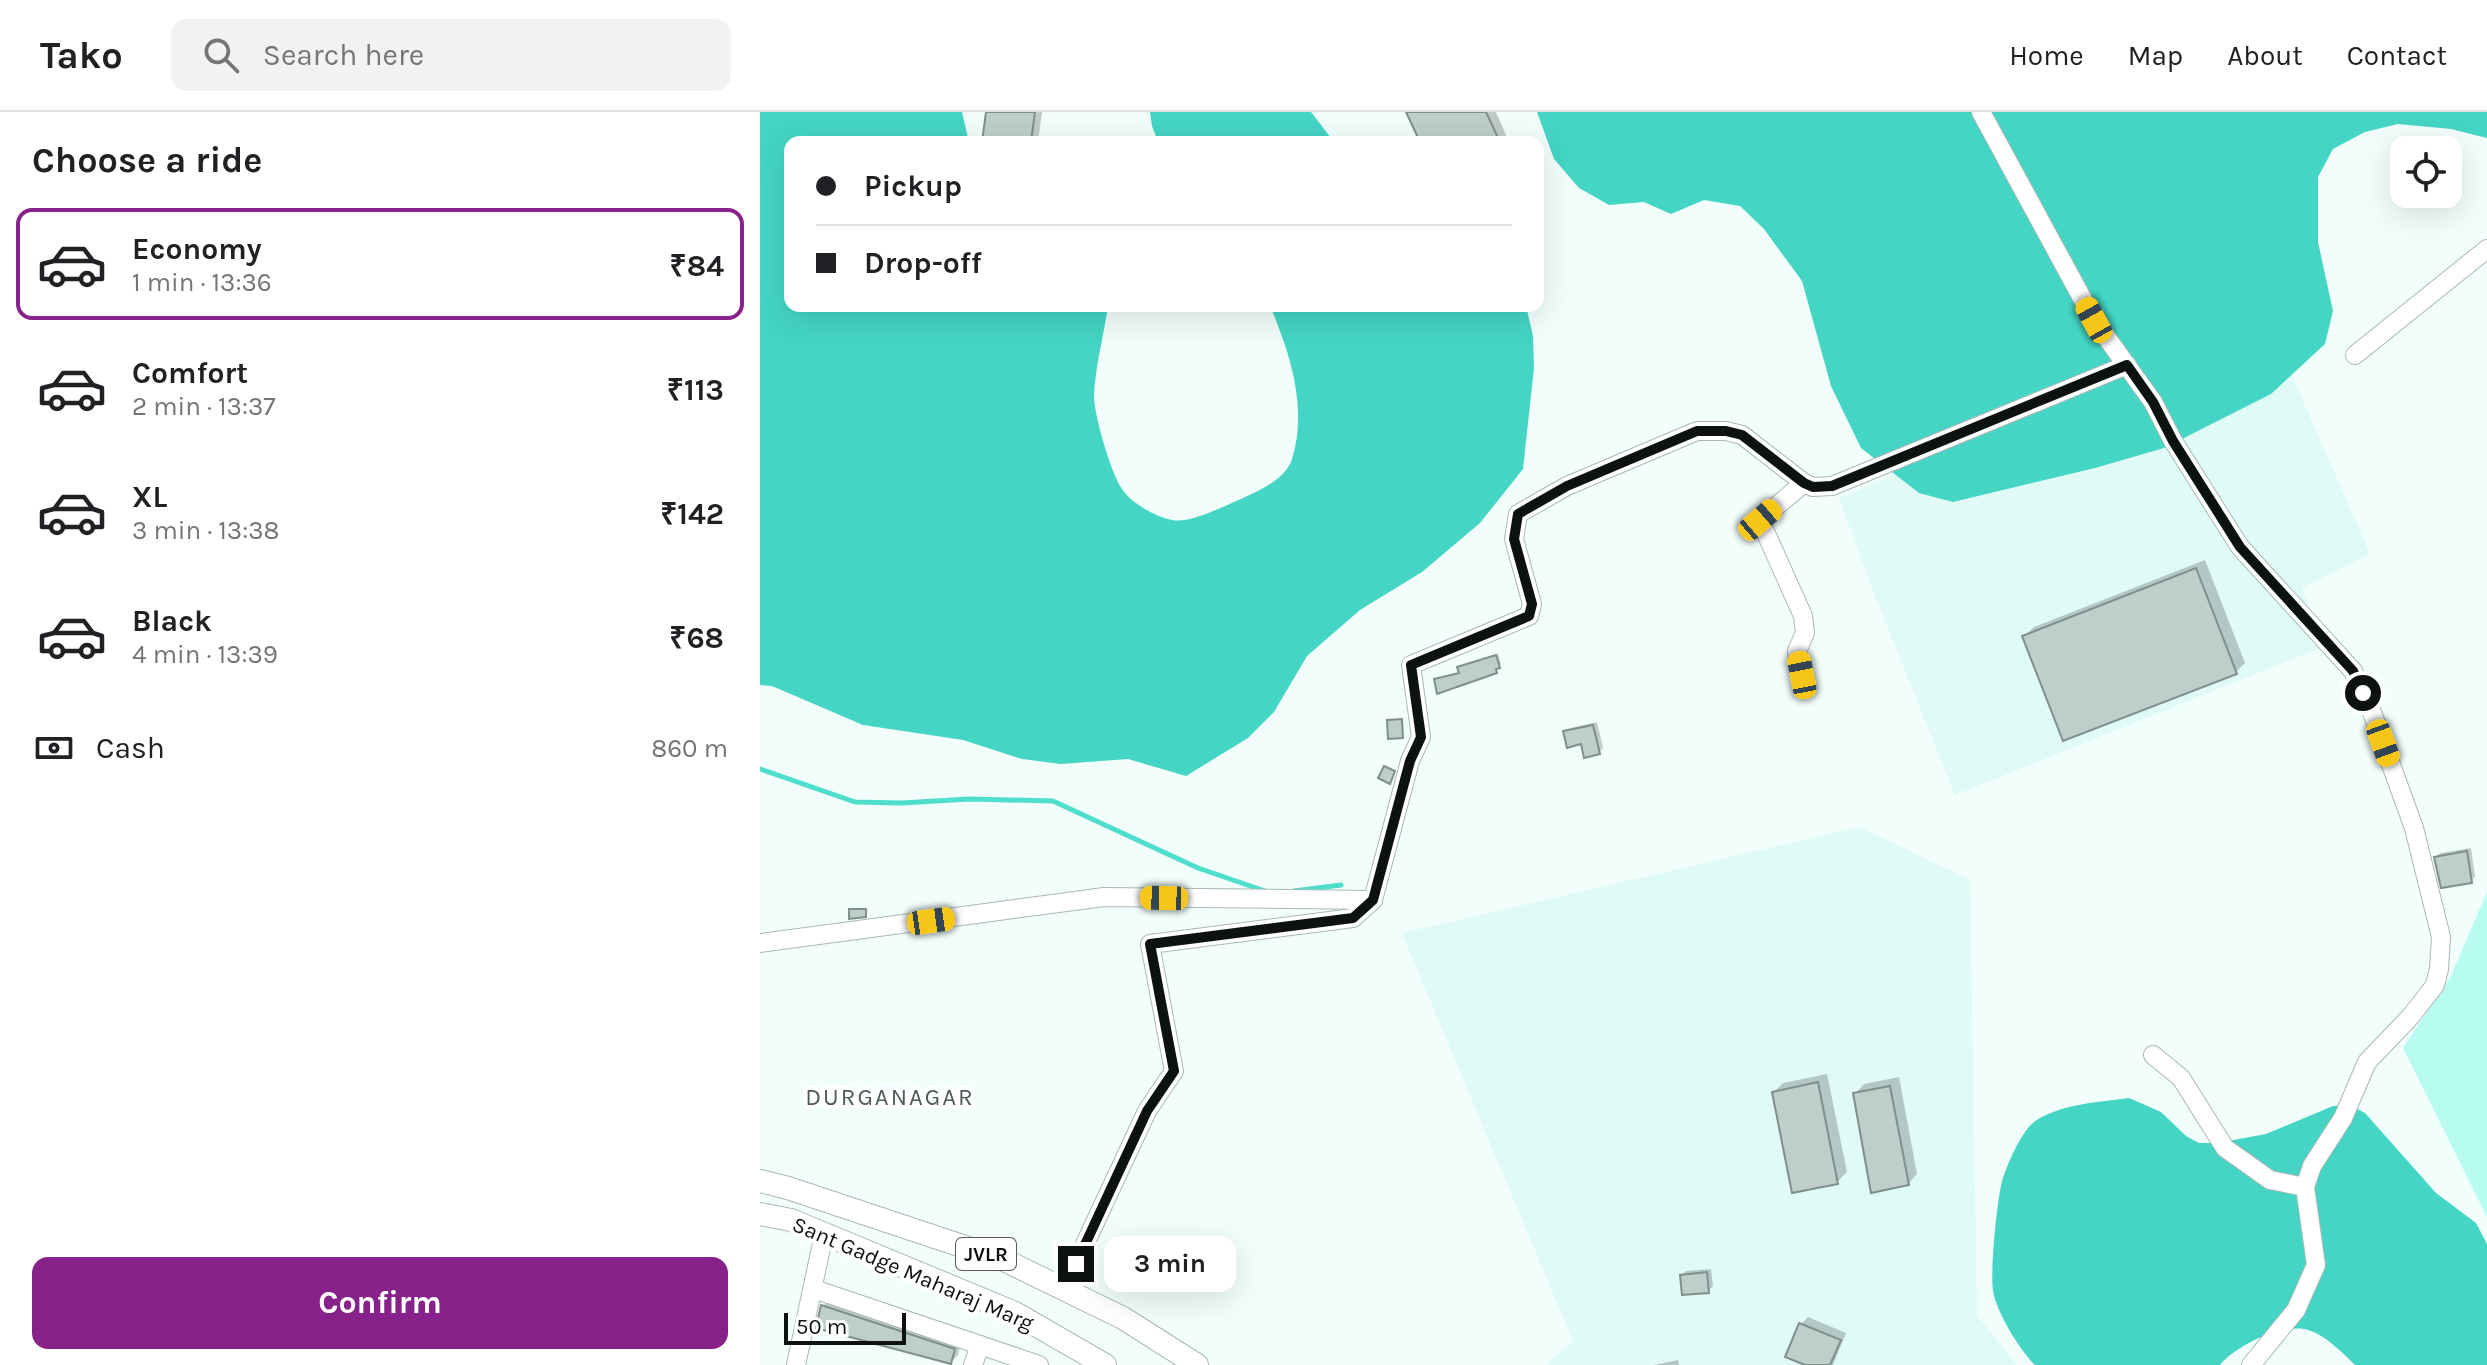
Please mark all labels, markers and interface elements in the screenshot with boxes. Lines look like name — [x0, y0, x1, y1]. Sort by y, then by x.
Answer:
search box — [171, 19, 731, 91]
text: Tako — [40, 33, 123, 78]
icon: search — [199, 33, 243, 77]
text: Search here — [263, 37, 424, 73]
text: Home — [2009, 39, 2084, 72]
text: Map — [2128, 39, 2183, 72]
text: About — [2227, 39, 2303, 72]
text: Contact — [2347, 39, 2447, 72]
map controls — [2390, 136, 2462, 208]
button: locate — [2390, 136, 2462, 208]
text: Choose a ride — [32, 139, 262, 181]
text: Pickup — [864, 168, 962, 204]
icon: car — [36, 228, 108, 300]
text: Economy — [132, 231, 262, 267]
text: Drop-off — [864, 245, 982, 281]
text: ₹84 — [670, 248, 724, 284]
text: 1 min · 13:36 — [132, 267, 272, 298]
car — [2072, 293, 2116, 347]
icon: car — [36, 352, 108, 424]
text: Comfort — [132, 355, 248, 391]
text: ₹113 — [667, 372, 724, 408]
text: 2 min · 13:37 — [132, 391, 276, 422]
icon: car — [36, 476, 108, 548]
text: XL — [132, 479, 167, 515]
car — [1734, 495, 1786, 545]
text: ₹142 — [660, 496, 724, 532]
text: 3 min · 13:38 — [132, 515, 280, 546]
icon: car — [36, 600, 108, 672]
text: Black — [132, 603, 212, 639]
text: ₹68 — [669, 620, 724, 656]
text: 4 min · 13:39 — [132, 639, 278, 670]
car — [1786, 649, 1818, 701]
route start — [2345, 675, 2381, 711]
car — [2364, 716, 2402, 770]
icon: cash — [32, 726, 76, 770]
text: Cash — [96, 730, 165, 766]
text: 860 m — [651, 733, 728, 764]
car — [1140, 886, 1188, 910]
car — [906, 906, 956, 936]
district label: DURGANAGAR — [805, 1083, 975, 1111]
street label: Sant Gadge Maharaj Marg — [788, 1211, 1038, 1337]
callout: 3 min — [1104, 1236, 1236, 1292]
road number: JVLR — [956, 1238, 1016, 1270]
route end — [1058, 1246, 1094, 1282]
text: 3 min — [1134, 1248, 1206, 1279]
button: Confirm — [32, 1257, 728, 1349]
scale bar — [784, 1309, 906, 1345]
text: 50 m — [796, 1314, 847, 1340]

